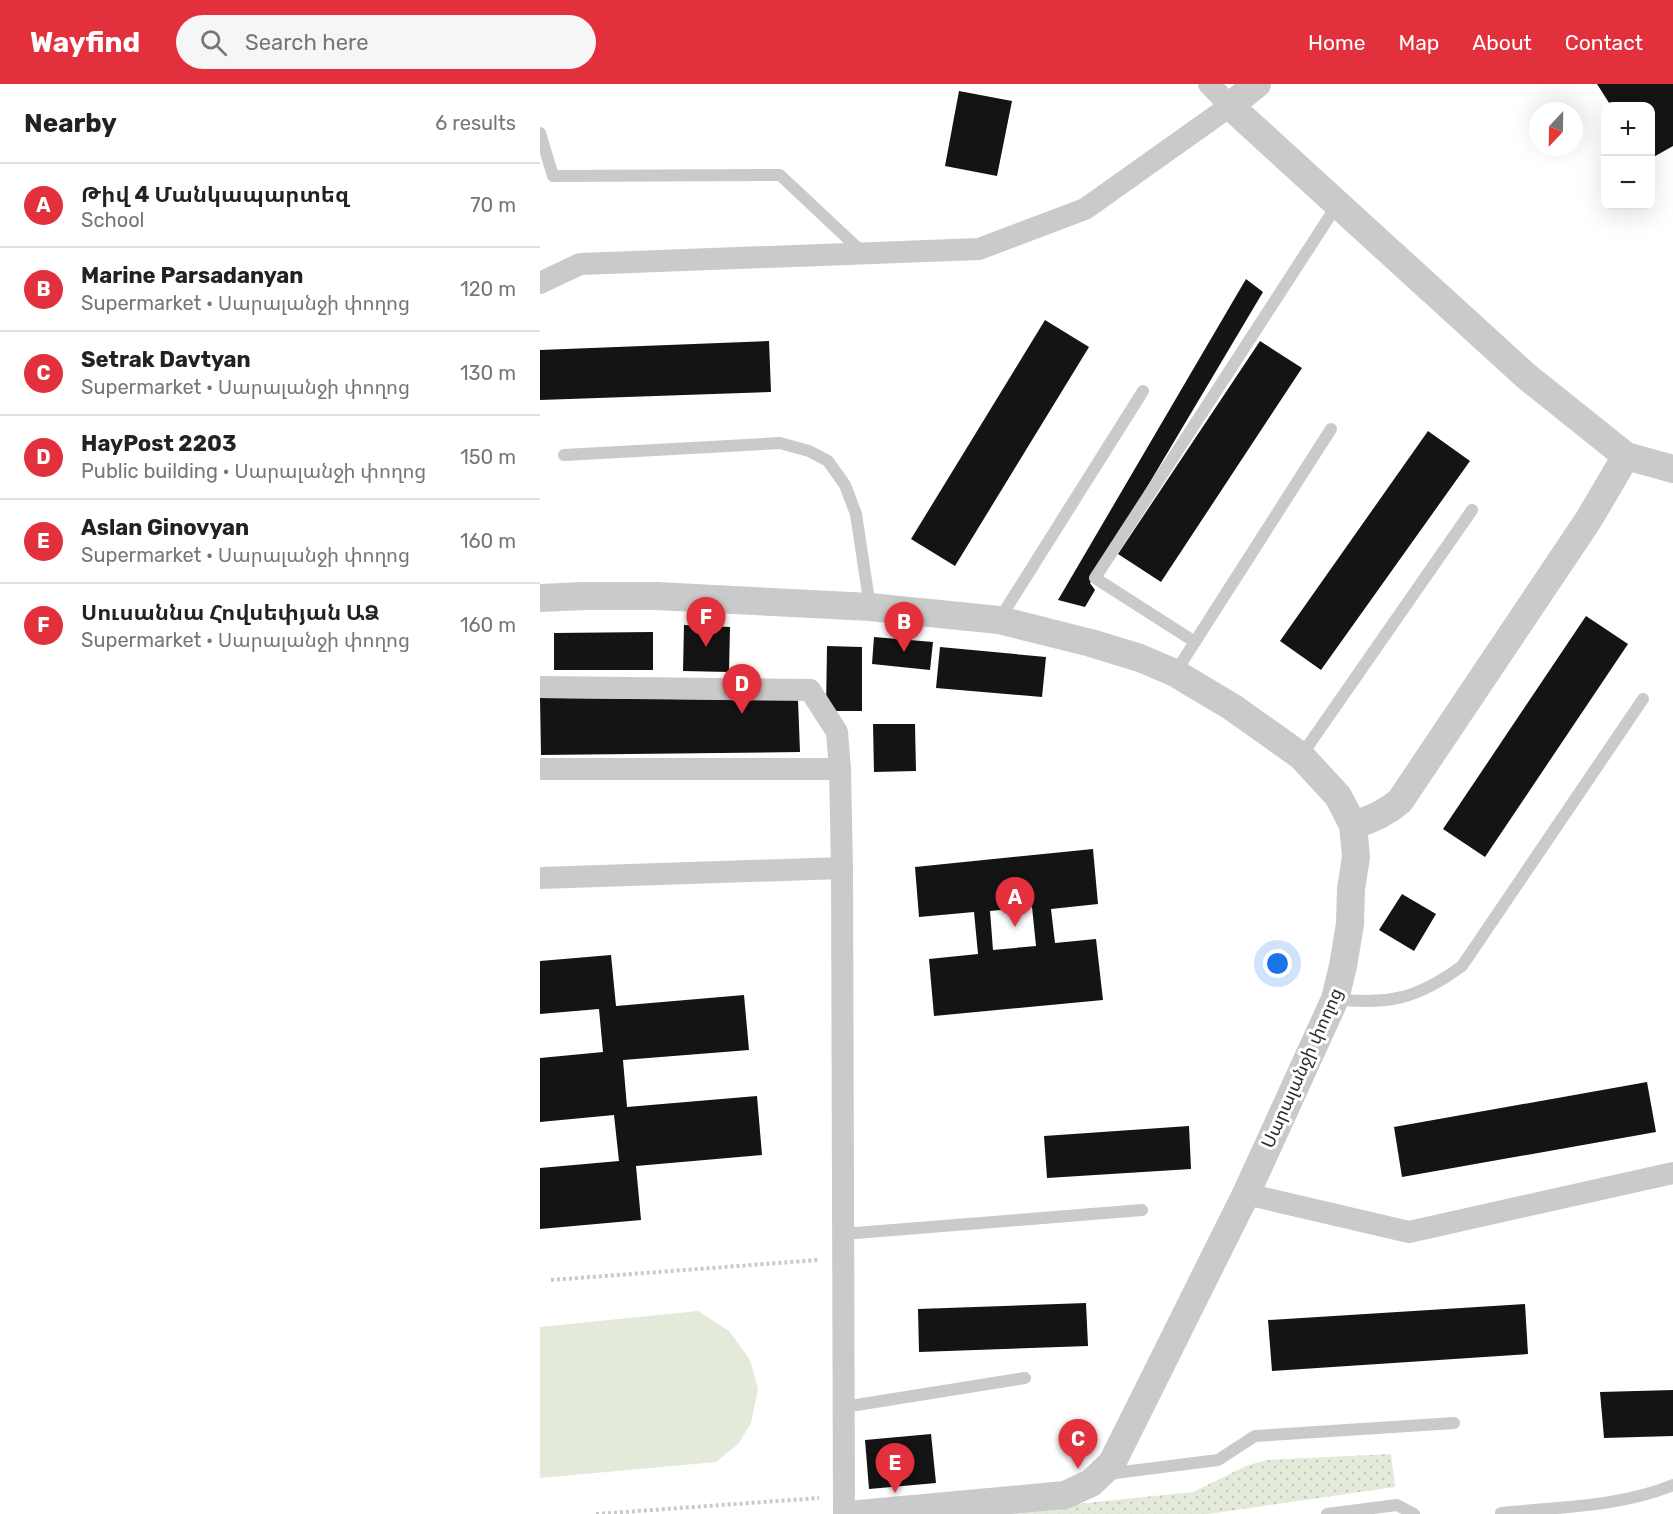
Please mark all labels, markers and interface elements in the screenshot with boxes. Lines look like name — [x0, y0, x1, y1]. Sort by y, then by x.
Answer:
search box — [176, 15, 596, 69]
text: Wayfind — [30, 26, 140, 59]
icon: search — [197, 26, 230, 59]
text: Search here — [245, 29, 369, 56]
text: Home — [1308, 30, 1365, 55]
text: Map — [1398, 30, 1439, 55]
text: About — [1472, 30, 1532, 55]
text: Contact — [1565, 30, 1643, 55]
north arrow — [1529, 102, 1583, 156]
map controls — [1601, 102, 1655, 210]
button: + — [1601, 102, 1655, 156]
text: Nearby — [24, 108, 117, 139]
text: 6 results — [435, 111, 516, 135]
button: − — [1601, 156, 1655, 210]
text: Թիվ 4 Մանկապարտեզ — [81, 181, 349, 208]
text: A — [36, 193, 51, 217]
text: 70 m — [470, 193, 516, 217]
text: School — [81, 208, 144, 232]
text: Marine Parsadanyan — [81, 262, 303, 289]
text: B — [36, 277, 51, 301]
text: 120 m — [460, 277, 516, 301]
text: Supermarket · Սարալանջի փողոց — [81, 291, 410, 315]
text: Setrak Davtyan — [81, 346, 251, 373]
text: C — [36, 361, 51, 385]
text: 130 m — [460, 361, 516, 385]
text: Supermarket · Սարալանջի փողոց — [81, 375, 410, 399]
text: HayPost 2203 — [81, 430, 236, 457]
text: D — [36, 445, 51, 469]
text: 150 m — [460, 445, 516, 469]
text: Public building · Սարալանջի փողոց — [81, 459, 426, 483]
text: Aslan Ginovyan — [81, 514, 249, 541]
text: E — [37, 529, 50, 553]
text: 160 m — [460, 529, 516, 553]
text: Supermarket · Սարալանջի փողոց — [81, 543, 410, 567]
pin: F — [686, 598, 726, 647]
text: Սուսաննա Հովսեփյան ԱՁ — [81, 599, 379, 626]
pin: B — [884, 602, 924, 652]
text: F — [37, 613, 50, 637]
text: 160 m — [460, 613, 516, 637]
text: Supermarket · Սարալանջի փողոց — [81, 628, 410, 652]
pin: D — [722, 664, 762, 714]
pin: A — [996, 878, 1034, 927]
your location — [1263, 949, 1292, 978]
street label: Սարալանջի փողոց — [1257, 985, 1347, 1151]
pin: C — [1058, 1420, 1098, 1469]
pin: E — [876, 1444, 914, 1493]

